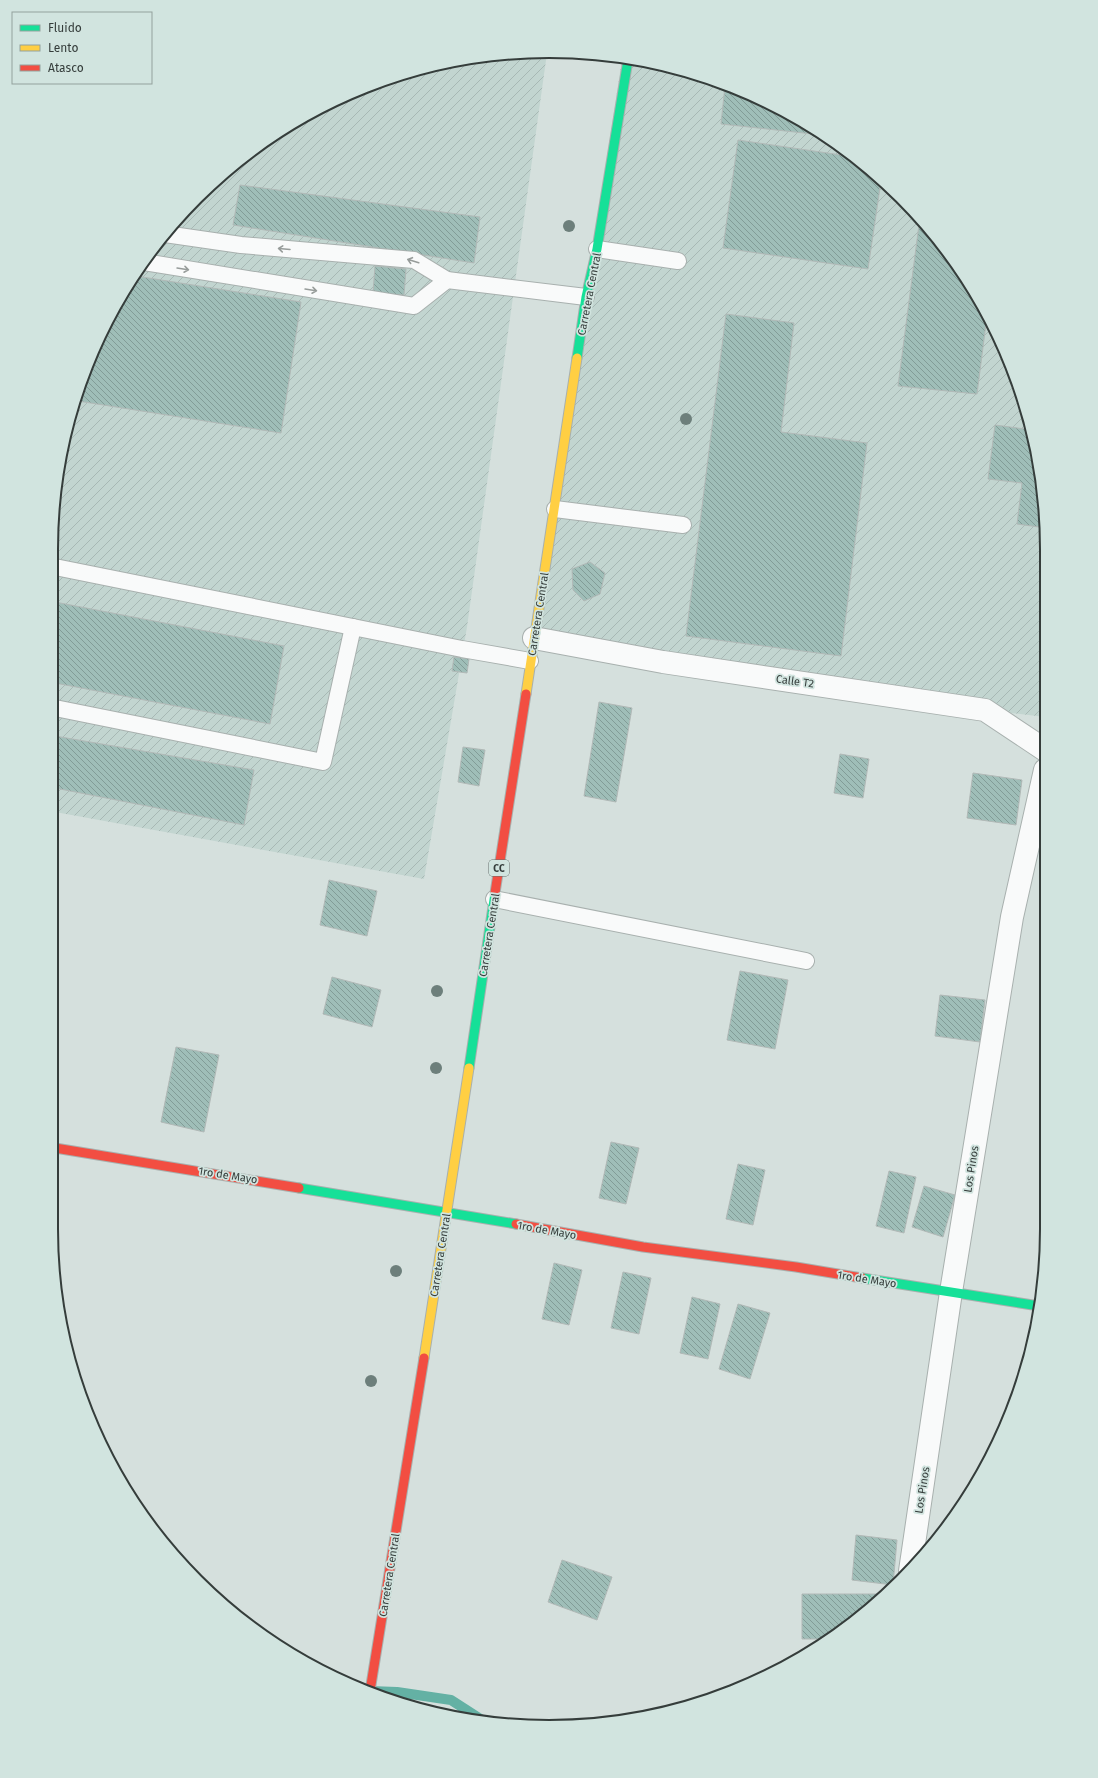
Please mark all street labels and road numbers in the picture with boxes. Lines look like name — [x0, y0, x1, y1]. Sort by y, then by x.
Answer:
street label: Carretera Central — [575, 252, 604, 337]
street label: Carretera Central — [525, 572, 551, 657]
street label: Calle T2 — [775, 672, 815, 691]
road number: CC — [489, 860, 509, 876]
street label: Carretera Central — [476, 893, 502, 978]
street label: Los Pinos — [961, 1145, 982, 1193]
street label: 1ro de Mayo — [197, 1164, 258, 1187]
street label: Carretera Central — [427, 1213, 453, 1298]
street label: 1ro de Mayo — [516, 1219, 577, 1242]
street label: 1ro de Mayo — [836, 1268, 897, 1291]
street label: Los Pinos — [912, 1466, 933, 1514]
street label: Carretera Central — [376, 1533, 402, 1618]

